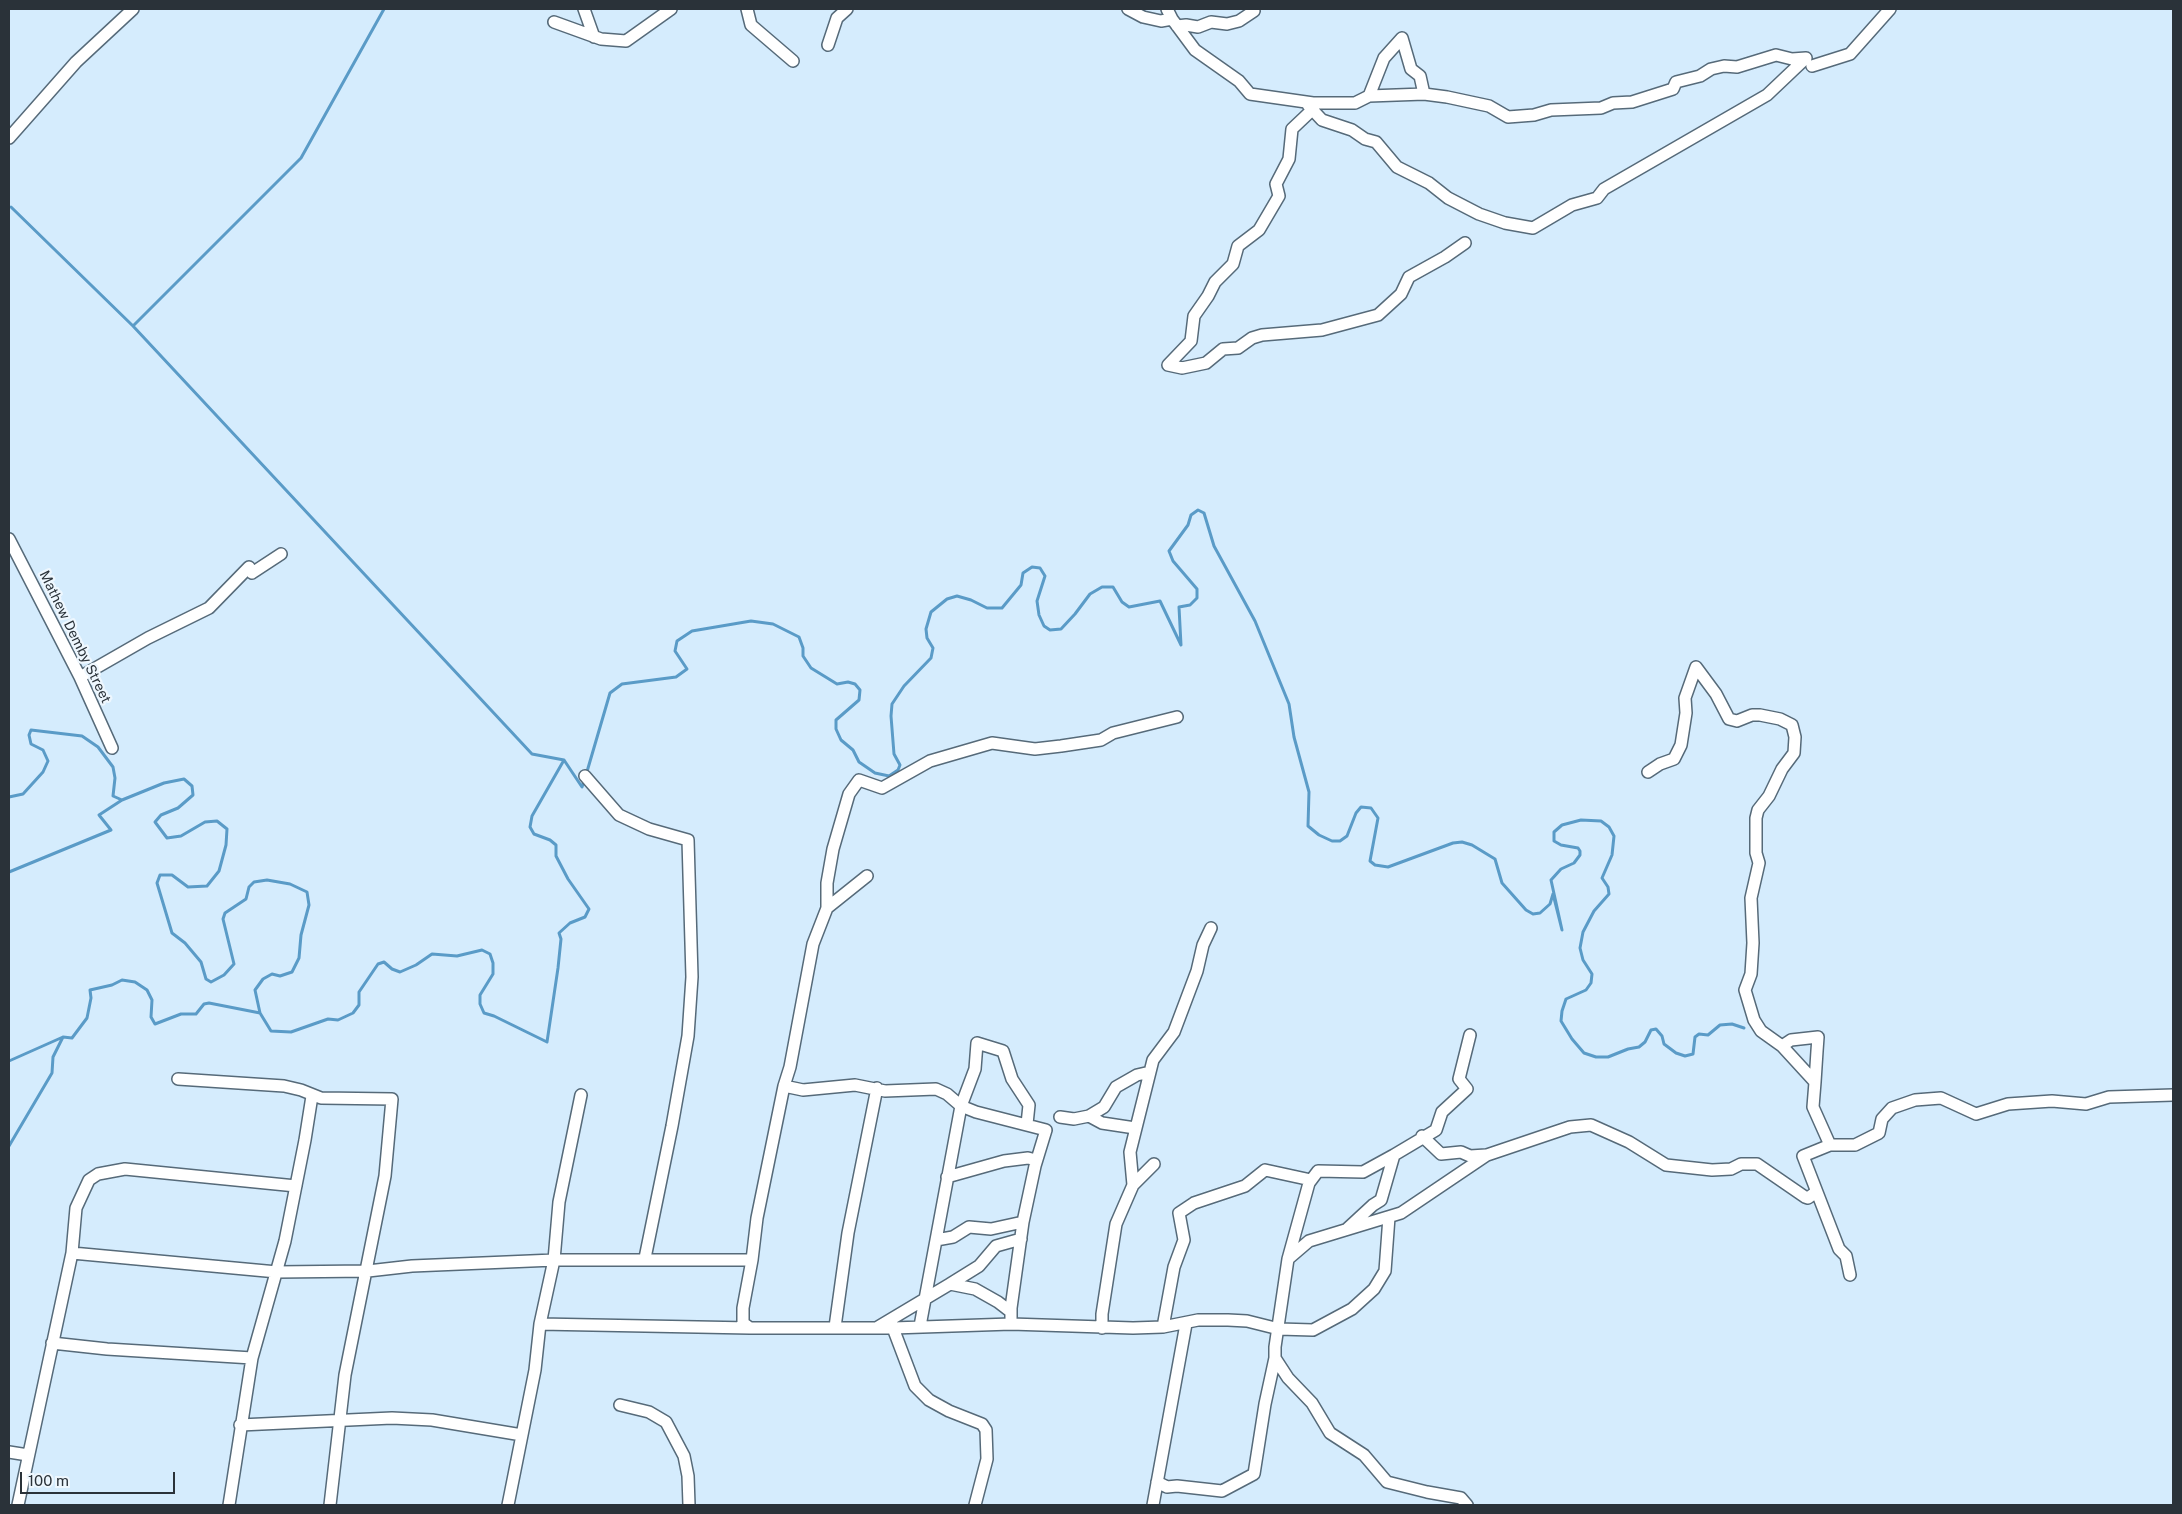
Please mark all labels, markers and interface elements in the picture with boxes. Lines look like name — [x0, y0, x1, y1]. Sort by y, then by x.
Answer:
street label: Mathew Demby Street — [36, 568, 114, 706]
scale bar — [22, 1462, 178, 1494]
text: 100 m — [28, 1472, 69, 1489]

